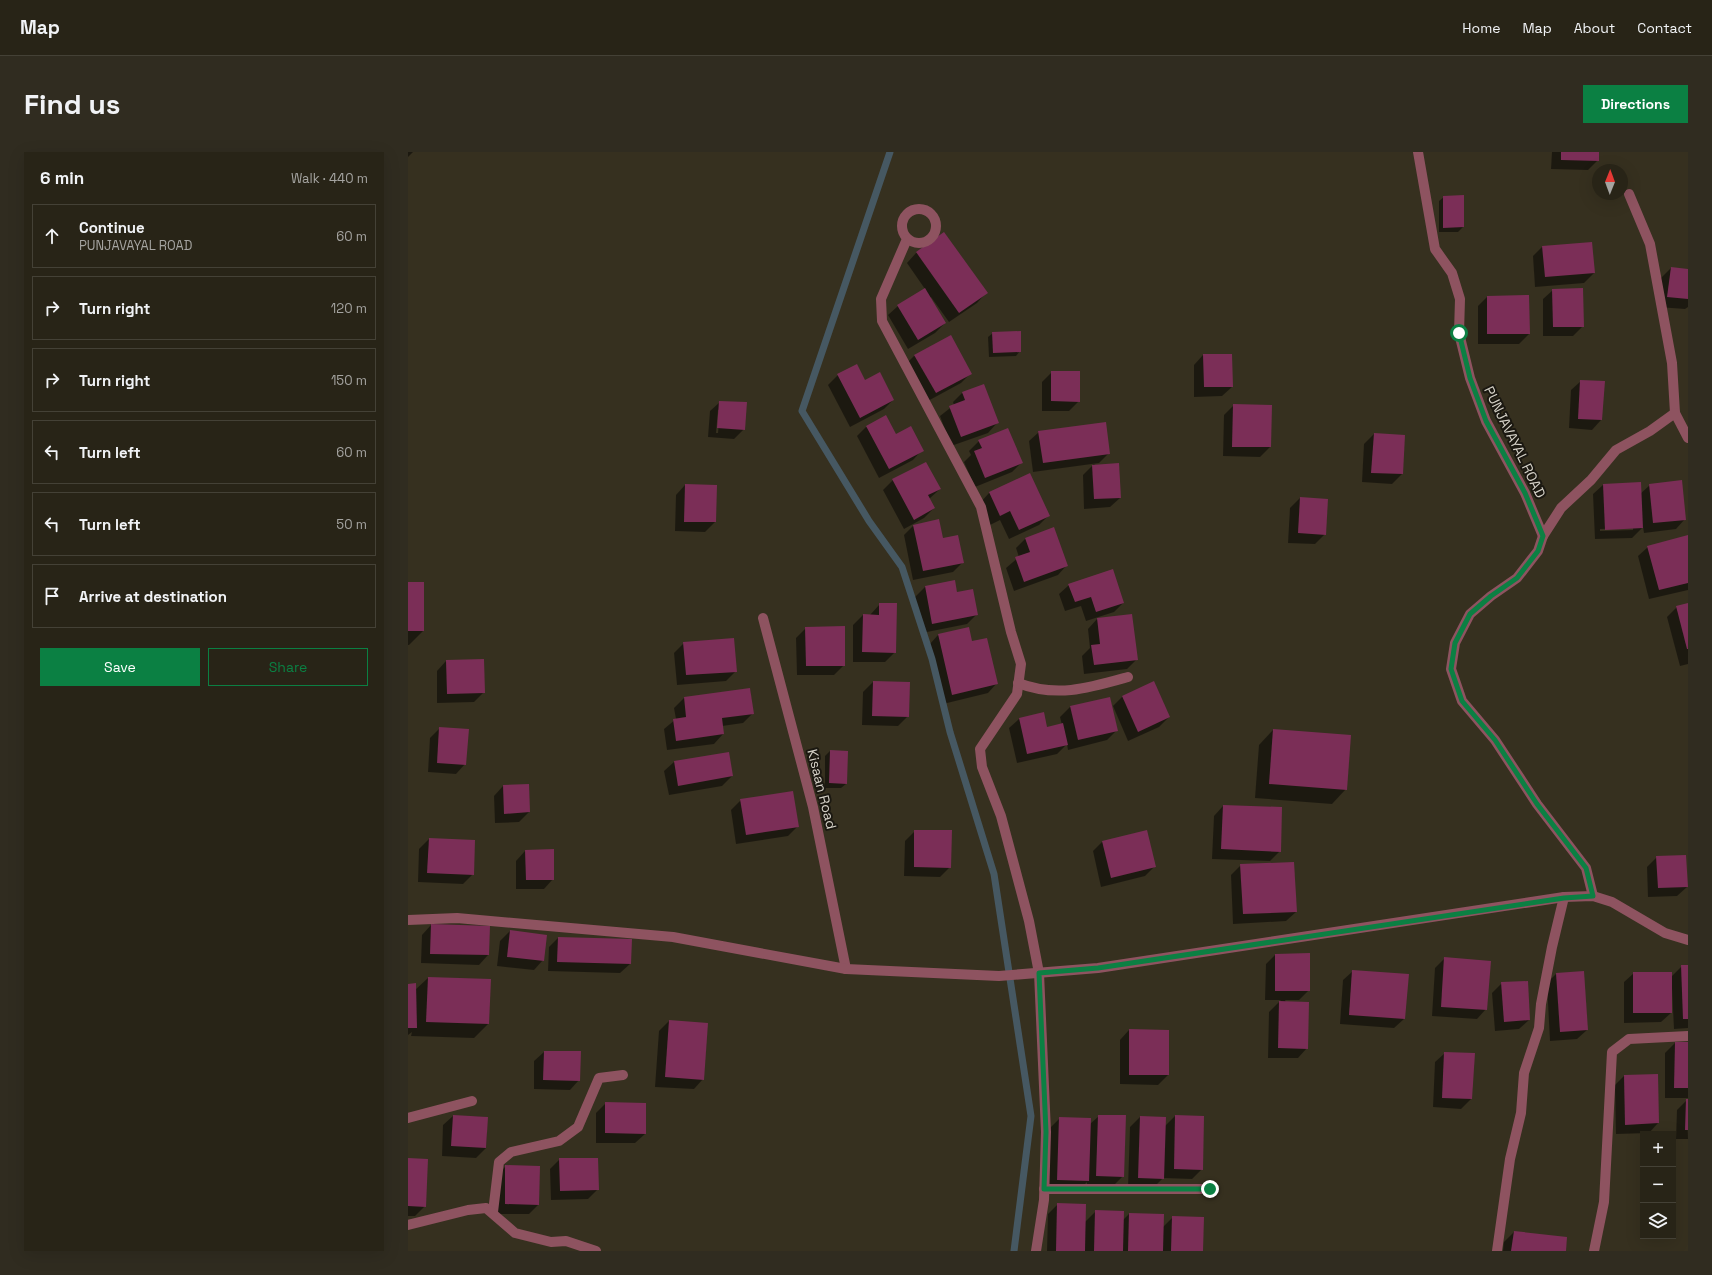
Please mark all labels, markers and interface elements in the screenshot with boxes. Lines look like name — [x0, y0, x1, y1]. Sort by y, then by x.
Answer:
text: Map — [20, 15, 60, 40]
text: Home — [1462, 19, 1500, 37]
text: Map — [1522, 19, 1552, 37]
text: About — [1574, 19, 1615, 37]
text: Contact — [1637, 19, 1692, 37]
button: Directions — [1583, 85, 1688, 123]
text: Find us — [24, 86, 121, 122]
north arrow — [1592, 164, 1628, 200]
text: 6 min — [40, 167, 84, 189]
text: Walk · 440 m — [291, 170, 368, 187]
text: Continue — [79, 218, 145, 237]
icon: ahead — [41, 225, 63, 247]
text: 60 m — [336, 228, 367, 245]
text: PUNJAVAYAL ROAD — [79, 237, 192, 254]
icon: right — [41, 297, 63, 319]
text: Turn right — [79, 299, 150, 318]
text: 120 m — [331, 300, 367, 317]
route start — [1450, 324, 1468, 342]
icon: right — [41, 369, 63, 391]
text: Turn right — [79, 371, 150, 390]
text: 150 m — [331, 372, 367, 389]
street label: PUNJAVAYAL ROAD — [1480, 383, 1550, 501]
icon: left — [41, 441, 63, 463]
text: Turn left — [79, 443, 141, 462]
text: 60 m — [336, 444, 367, 461]
icon: left — [41, 513, 63, 535]
text: Turn left — [79, 515, 141, 534]
text: 50 m — [336, 516, 367, 533]
icon: arrive — [41, 585, 63, 607]
text: Arrive at destination — [79, 587, 227, 606]
button: Save — [40, 648, 200, 686]
button: Share — [208, 648, 368, 686]
street label: Kisaan Road — [803, 747, 841, 831]
map controls — [1640, 1131, 1676, 1239]
button: + — [1640, 1131, 1676, 1167]
button: − — [1640, 1167, 1676, 1203]
route end — [1201, 1180, 1219, 1198]
button: layers — [1640, 1203, 1676, 1239]

